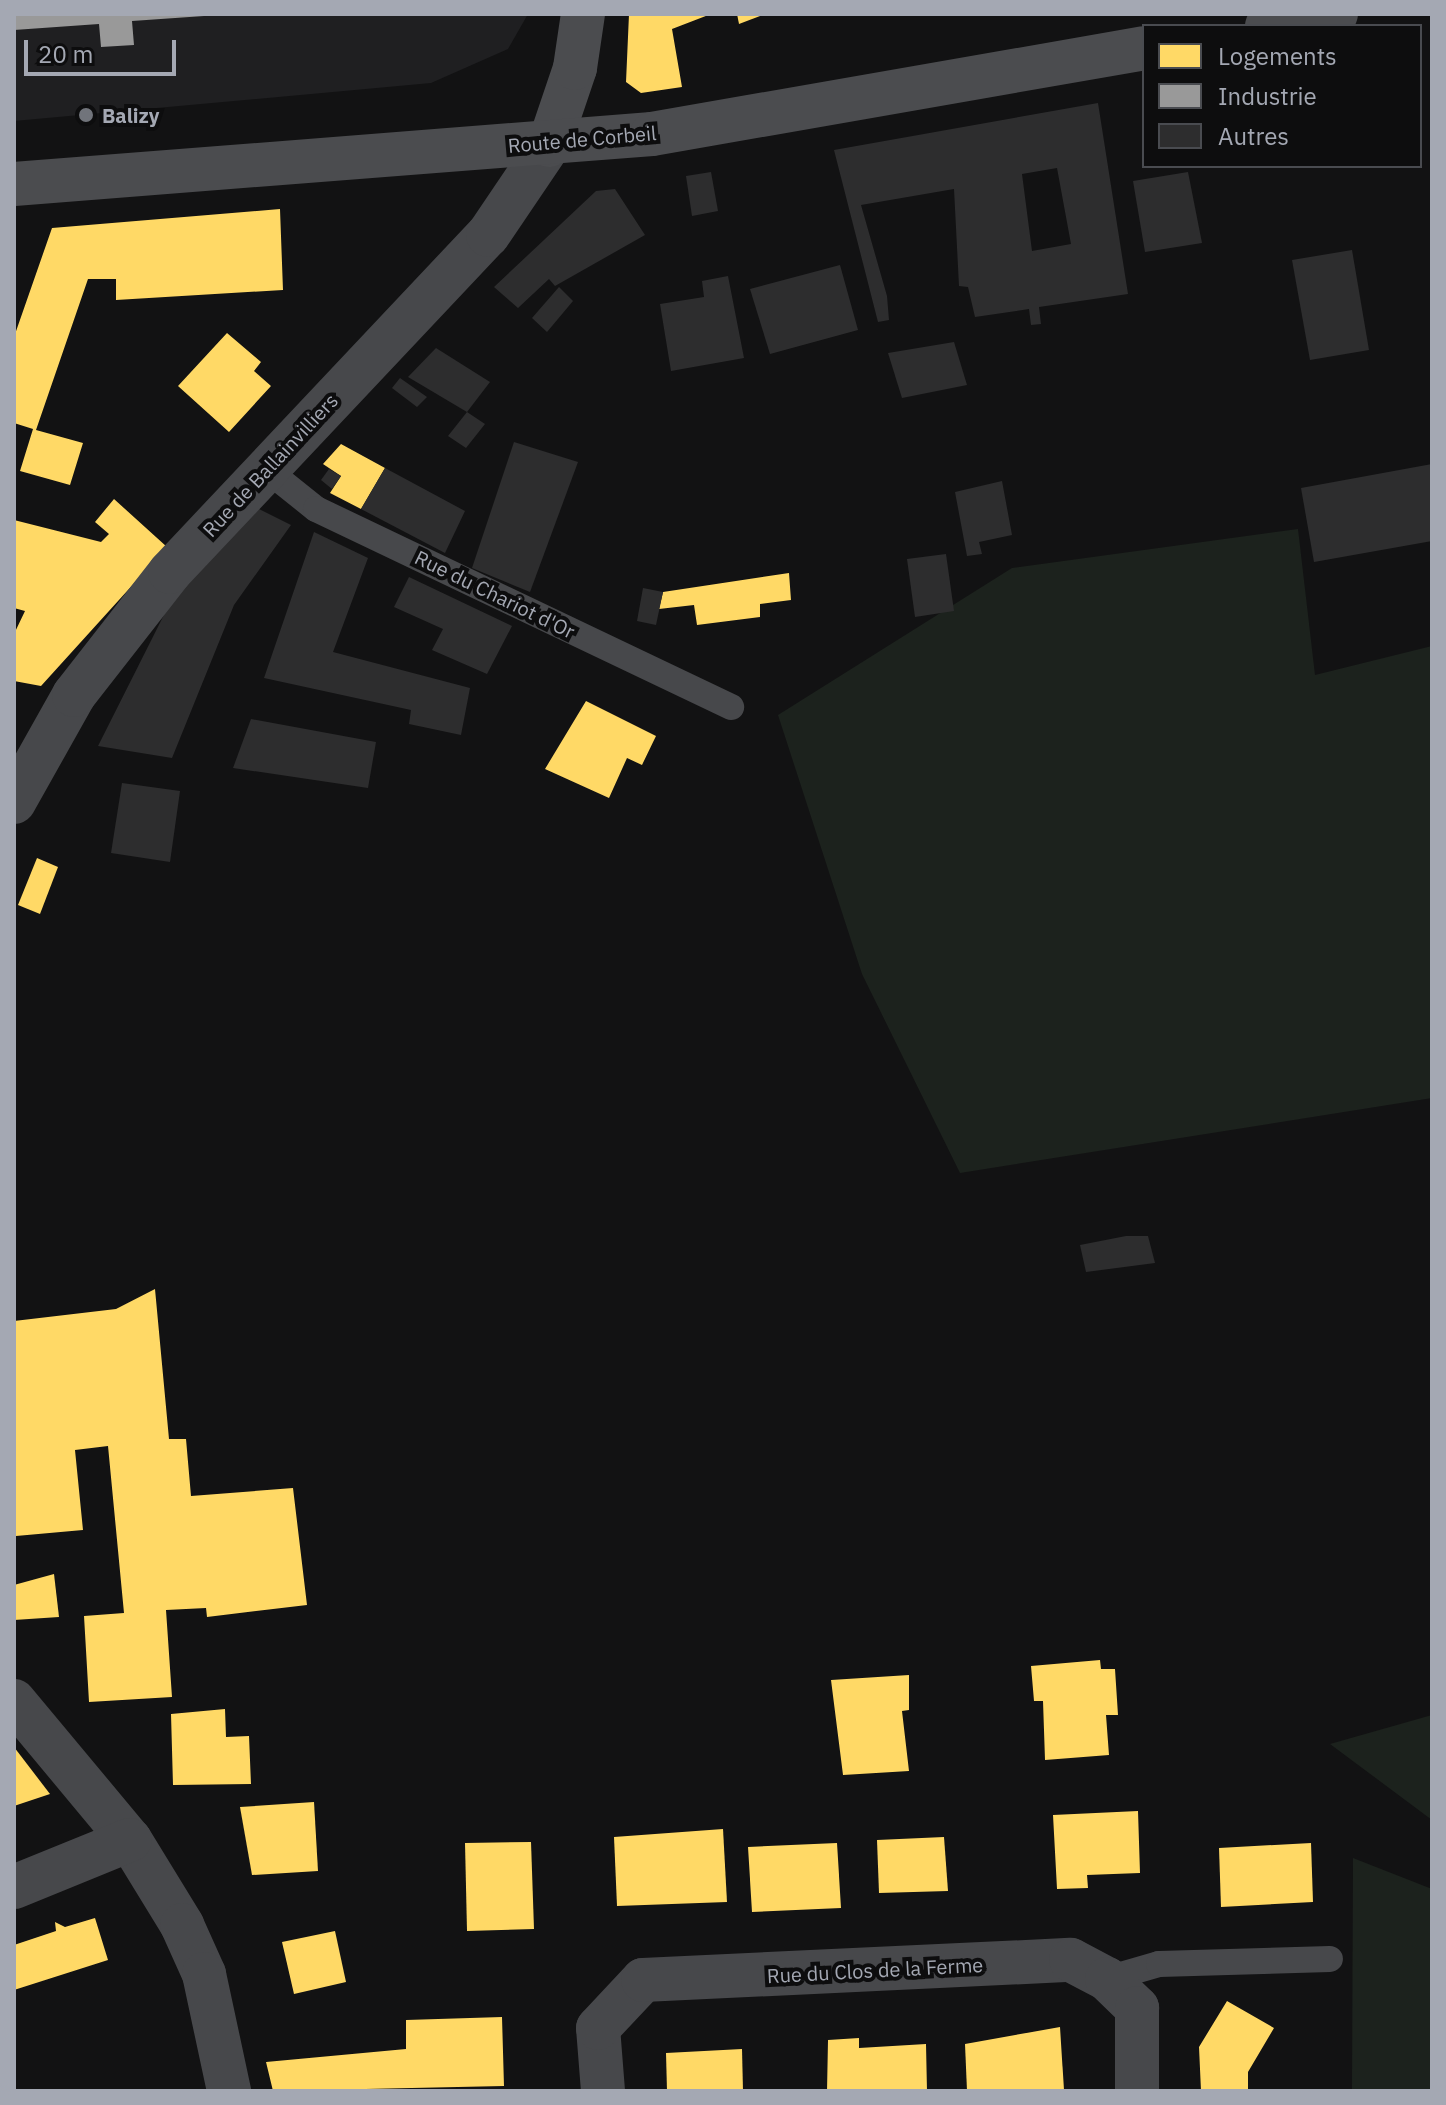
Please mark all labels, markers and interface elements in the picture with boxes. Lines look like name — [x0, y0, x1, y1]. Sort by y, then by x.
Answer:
scale bar — [28, 24, 180, 74]
legend — [1142, 24, 1422, 168]
text: 20 m — [38, 38, 93, 70]
text: Logements — [1218, 40, 1337, 72]
text: Industrie — [1218, 80, 1317, 112]
place label: Balizy — [102, 103, 160, 127]
marker: Balizy — [77, 106, 95, 124]
text: Autres — [1218, 120, 1289, 152]
street label: Route de Corbeil — [507, 121, 657, 157]
street label: Rue de Ballainvilliers — [197, 388, 343, 542]
street label: Rue du Chariot d'Or — [411, 545, 579, 643]
street label: Rue du Clos de la Ferme — [766, 1952, 984, 1988]

